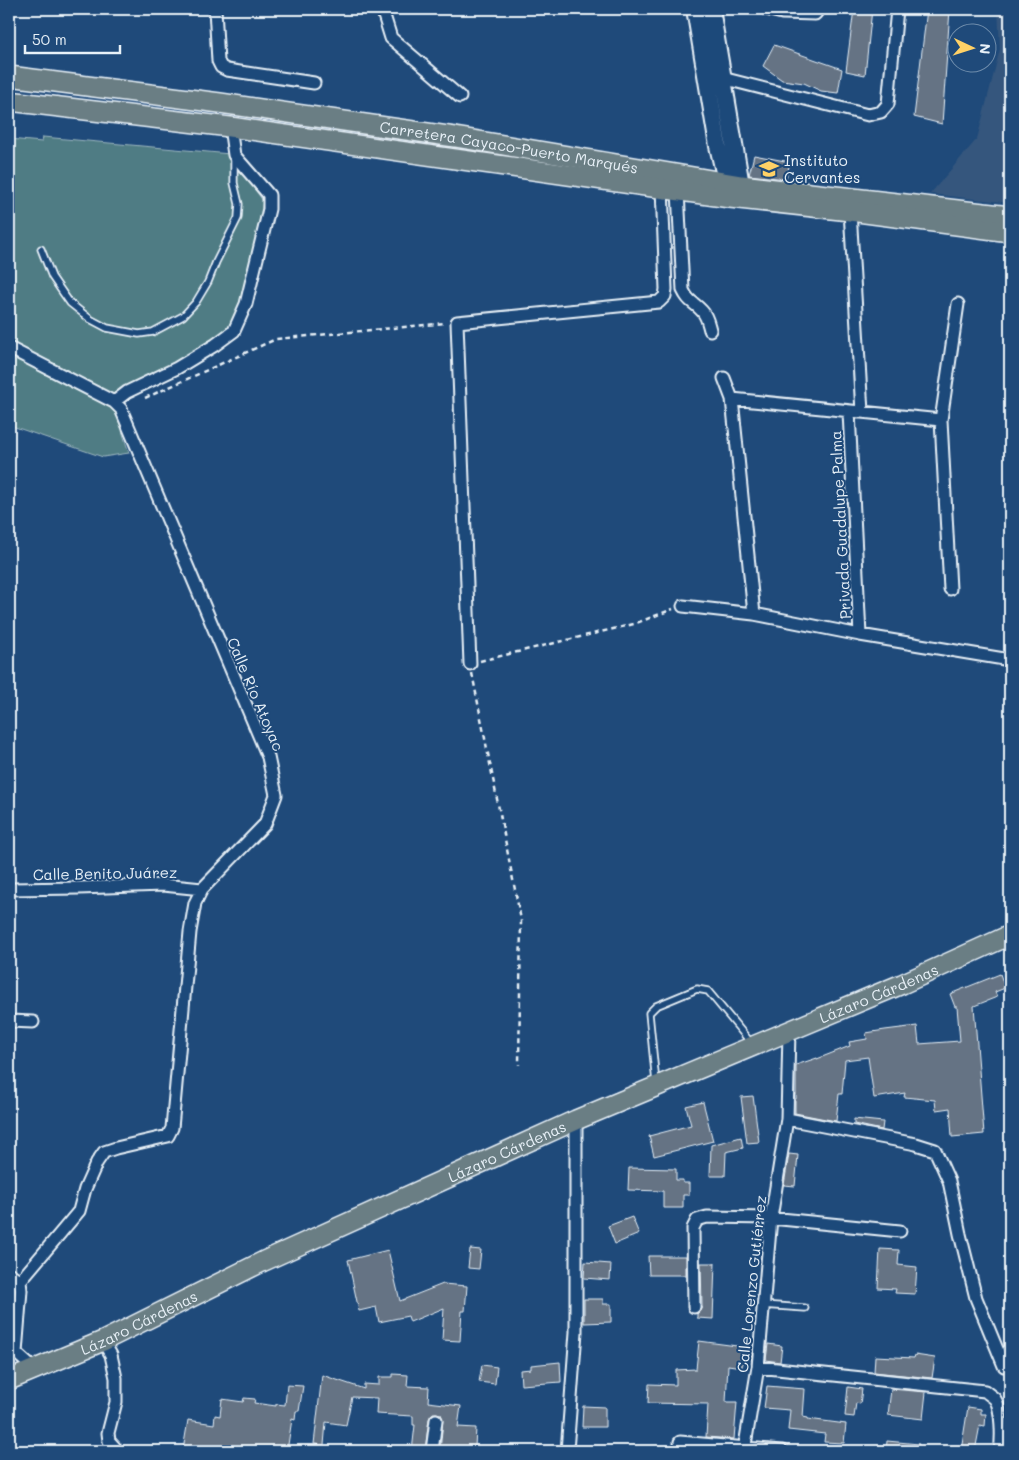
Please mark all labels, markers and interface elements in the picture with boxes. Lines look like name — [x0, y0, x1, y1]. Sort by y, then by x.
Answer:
scale bar — [25, 22, 120, 54]
north arrow — [946, 22, 996, 72]
text: 50 m — [32, 29, 67, 49]
text: N — [976, 43, 995, 55]
street label: Carretera Cayaco-Puerto Marqués — [378, 116, 640, 178]
place label: Instituto Cervantes — [784, 150, 860, 187]
school or university icon: Instituto Cervantes — [758, 158, 780, 180]
street label: Privada Guadalupe Palma — [825, 430, 855, 620]
street label: Calle Río Atoyac — [223, 634, 289, 754]
street label: Calle Benito Juárez — [33, 862, 177, 884]
street label: Lázaro Cárdenas — [816, 959, 941, 1027]
street label: Lázaro Cárdenas — [445, 1116, 569, 1187]
street label: Calle Lorenzo Gutiérrez — [732, 1194, 770, 1374]
street label: Lázaro Cárdenas — [77, 1286, 201, 1359]

